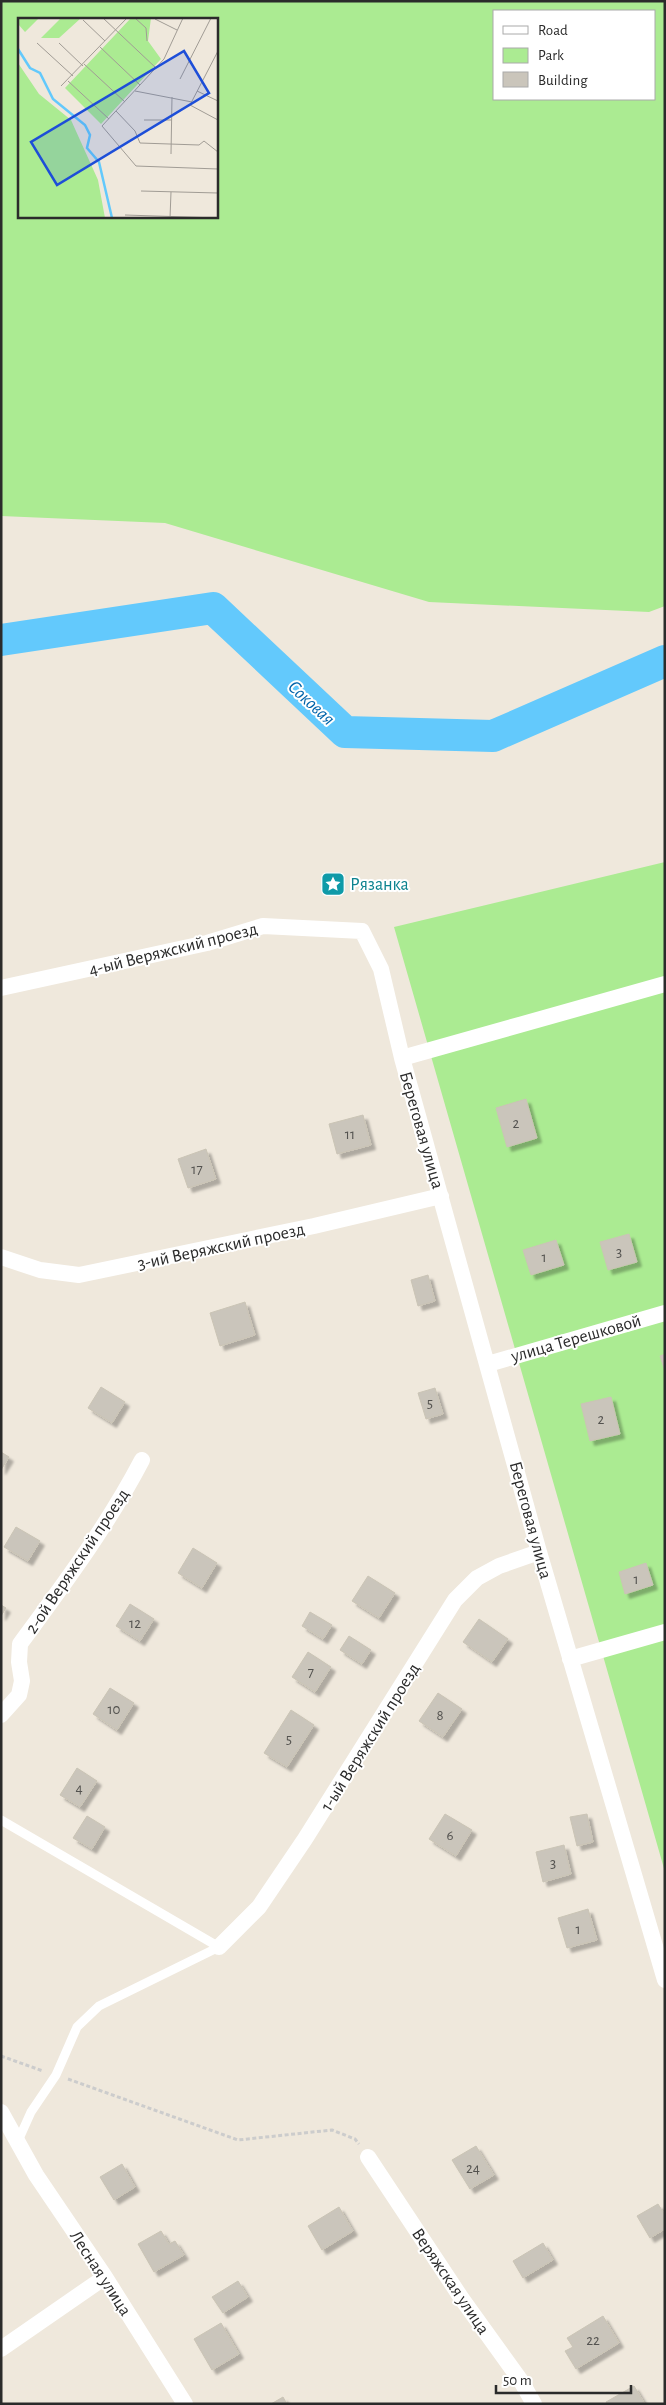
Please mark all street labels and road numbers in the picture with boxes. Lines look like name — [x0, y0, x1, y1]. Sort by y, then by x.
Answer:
street label: 4-ый Веряжский проезд — [87, 920, 259, 980]
street label: Береговая улица — [396, 1070, 446, 1191]
street label: 3-ий Веряжский проезд — [136, 1220, 306, 1274]
street label: улица Терешковой — [508, 1312, 643, 1366]
street label: Береговая улица — [506, 1460, 554, 1581]
street label: 2-ой Веряжский проезд — [23, 1486, 133, 1637]
street label: 1-ый Веряжский проезд — [318, 1660, 424, 1815]
street label: Веряжская улица — [408, 2225, 492, 2338]
street label: Лесная улица — [66, 2228, 134, 2319]

